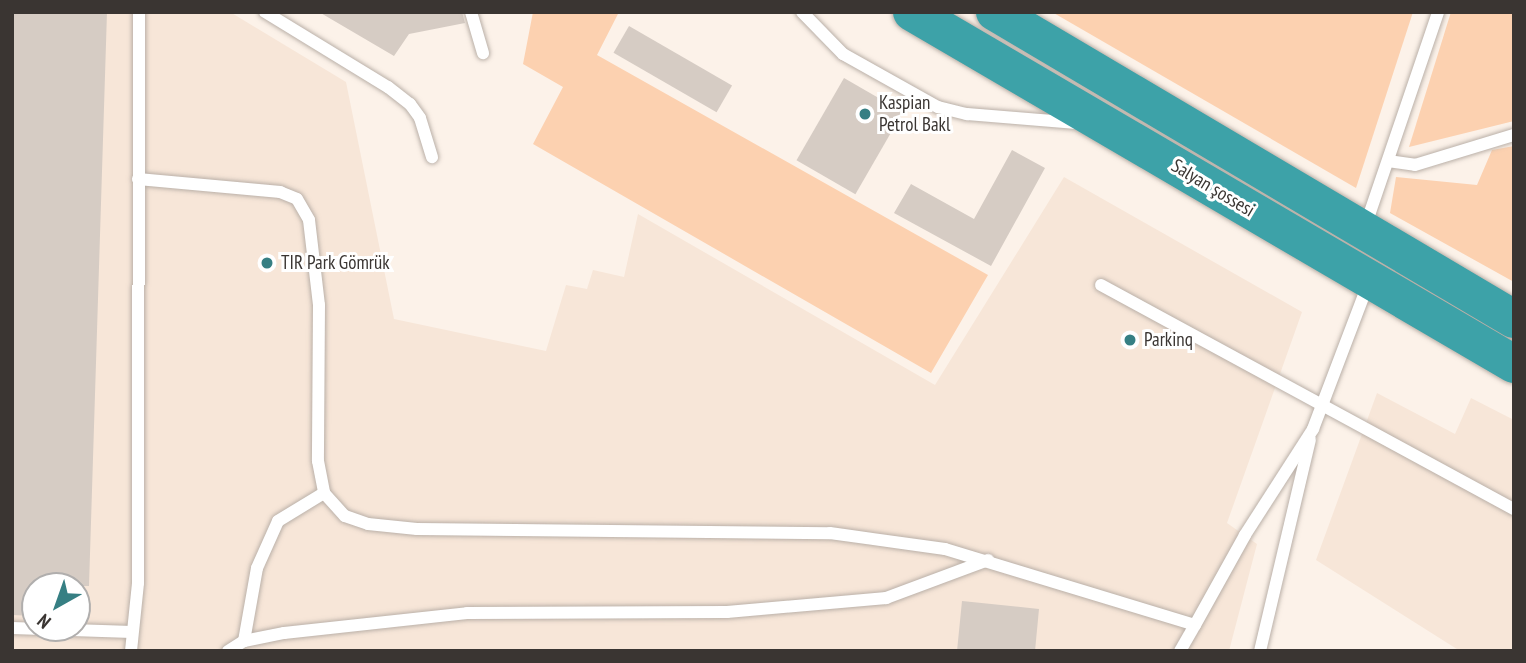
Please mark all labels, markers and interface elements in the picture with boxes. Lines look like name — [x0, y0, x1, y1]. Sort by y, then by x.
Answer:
place label: Kaspian Petrol Bakl — [879, 92, 950, 136]
marker: Kaspian Petrol Bakl — [857, 106, 873, 122]
street label: Salyan şossesi — [1167, 154, 1259, 222]
place label: TIR Park Gömrük — [281, 252, 390, 274]
marker: TIR Park Gömrük — [259, 255, 275, 271]
place label: Parkinq — [1144, 329, 1193, 351]
marker: Parkinq — [1122, 332, 1138, 348]
north arrow — [21, 572, 91, 642]
text: N — [32, 609, 55, 634]

